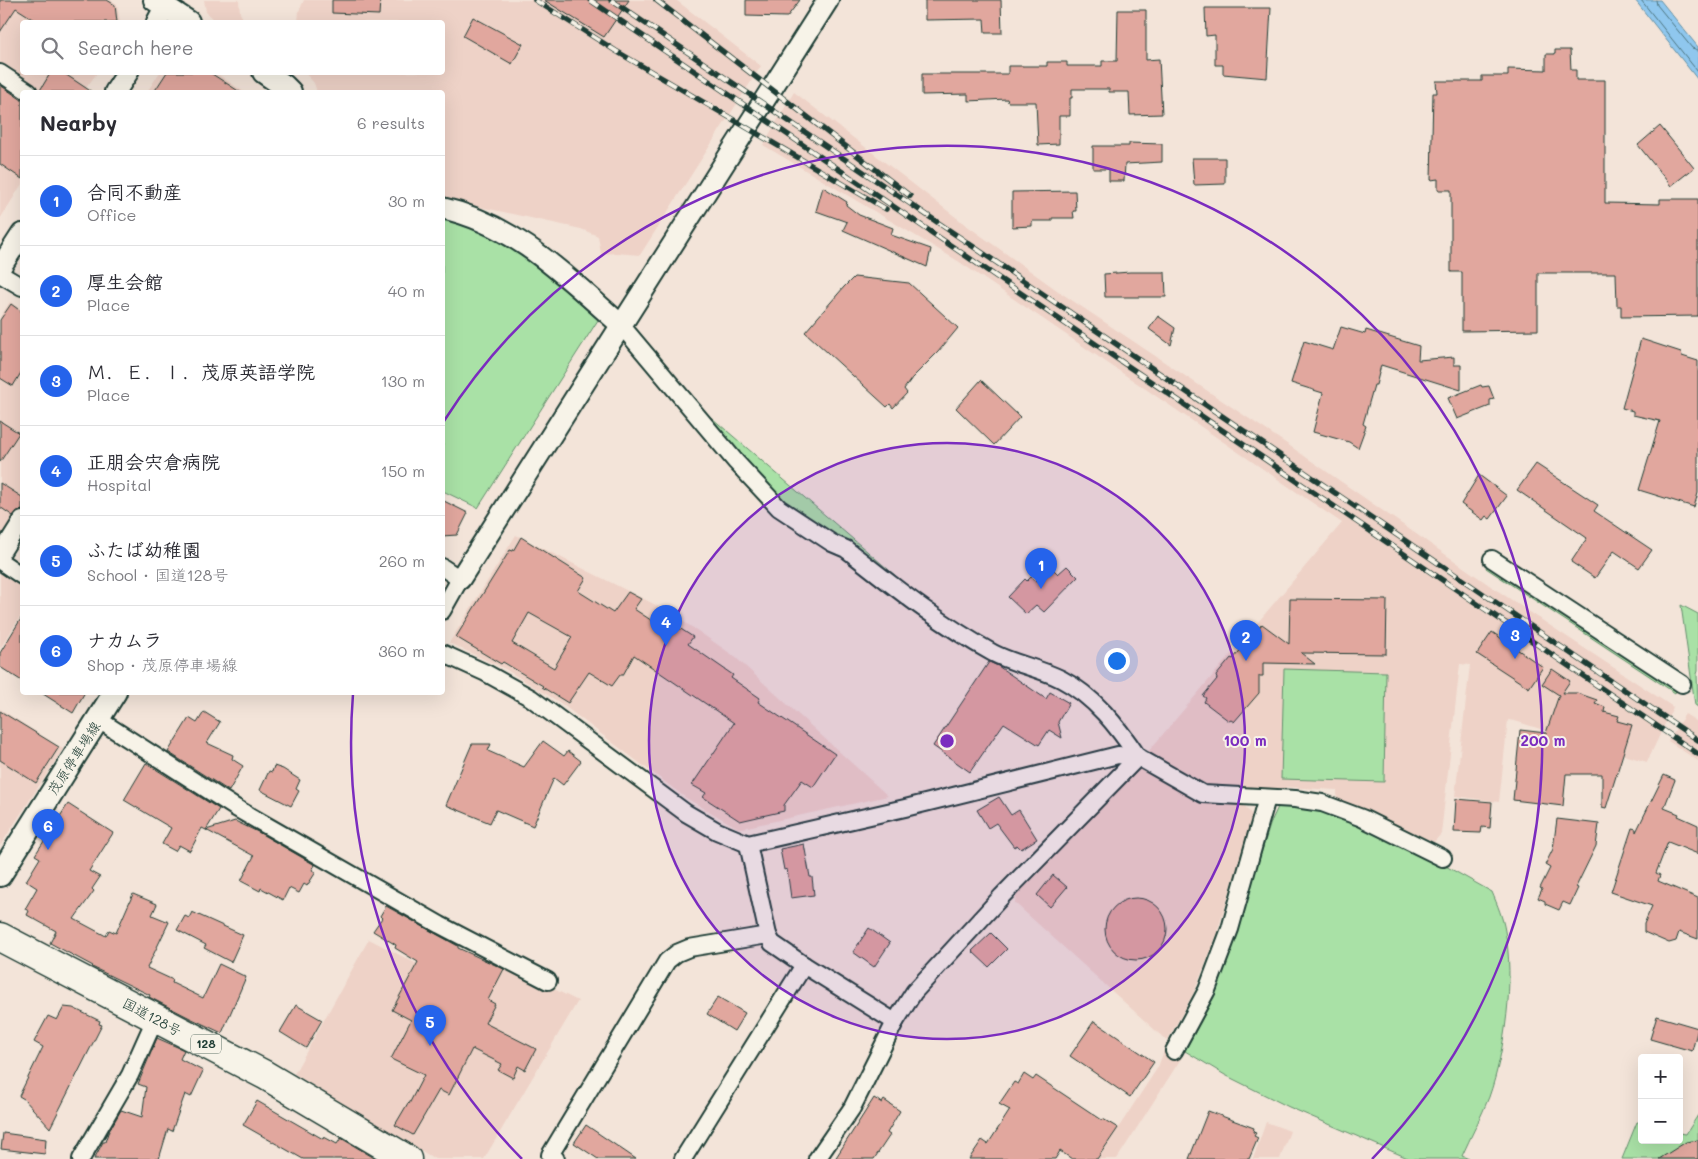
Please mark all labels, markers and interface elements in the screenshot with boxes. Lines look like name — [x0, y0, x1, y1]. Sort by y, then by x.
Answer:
search box — [20, 20, 445, 75]
icon: search — [38, 34, 66, 62]
text: Search here — [78, 35, 194, 60]
text: Nearby — [40, 109, 117, 136]
text: 6 results — [357, 112, 425, 133]
text: 合同不動産 — [87, 179, 182, 204]
text: 1 — [52, 190, 60, 211]
text: 30 m — [388, 190, 425, 211]
text: Office — [87, 204, 136, 225]
text: 厚生会館 — [87, 269, 163, 294]
text: 2 — [52, 280, 60, 301]
text: 40 m — [388, 280, 425, 301]
text: Place — [87, 294, 130, 315]
text: Ｍ．Ｅ．Ｉ．茂原英語学院 — [87, 359, 315, 384]
text: 3 — [51, 370, 61, 391]
text: 130 m — [381, 370, 425, 391]
text: Place — [87, 384, 130, 405]
text: 正朋会宍倉病院 — [87, 449, 220, 474]
text: 4 — [51, 460, 61, 481]
text: 150 m — [381, 460, 425, 481]
text: Hospital — [87, 474, 151, 495]
text: ふたば幼稚園 — [87, 537, 201, 562]
pin: 1 — [1025, 548, 1057, 589]
text: 5 — [51, 550, 61, 571]
text: 260 m — [379, 550, 425, 571]
text: School · 国道128号 — [87, 564, 228, 585]
pin: 4 — [650, 605, 682, 646]
pin: 3 — [1499, 618, 1531, 659]
pin: 2 — [1230, 620, 1262, 661]
text: ナカムラ — [87, 627, 162, 652]
text: 6 — [51, 640, 61, 661]
text: 360 m — [378, 640, 425, 661]
your location — [1104, 648, 1130, 674]
text: Shop · 茂原停車場線 — [87, 654, 238, 675]
street label: 茂原停車場線 — [43, 717, 104, 798]
text: 100 m — [1223, 730, 1267, 750]
text: 200 m — [1521, 730, 1566, 750]
centre of rings — [938, 732, 956, 750]
pin: 6 — [32, 809, 64, 850]
street label: 国道128号 — [119, 993, 185, 1040]
pin: 5 — [414, 1005, 446, 1046]
road number: 128 — [191, 1034, 221, 1054]
map controls — [1638, 1054, 1683, 1144]
button: + — [1638, 1054, 1683, 1099]
button: − — [1638, 1099, 1683, 1144]

